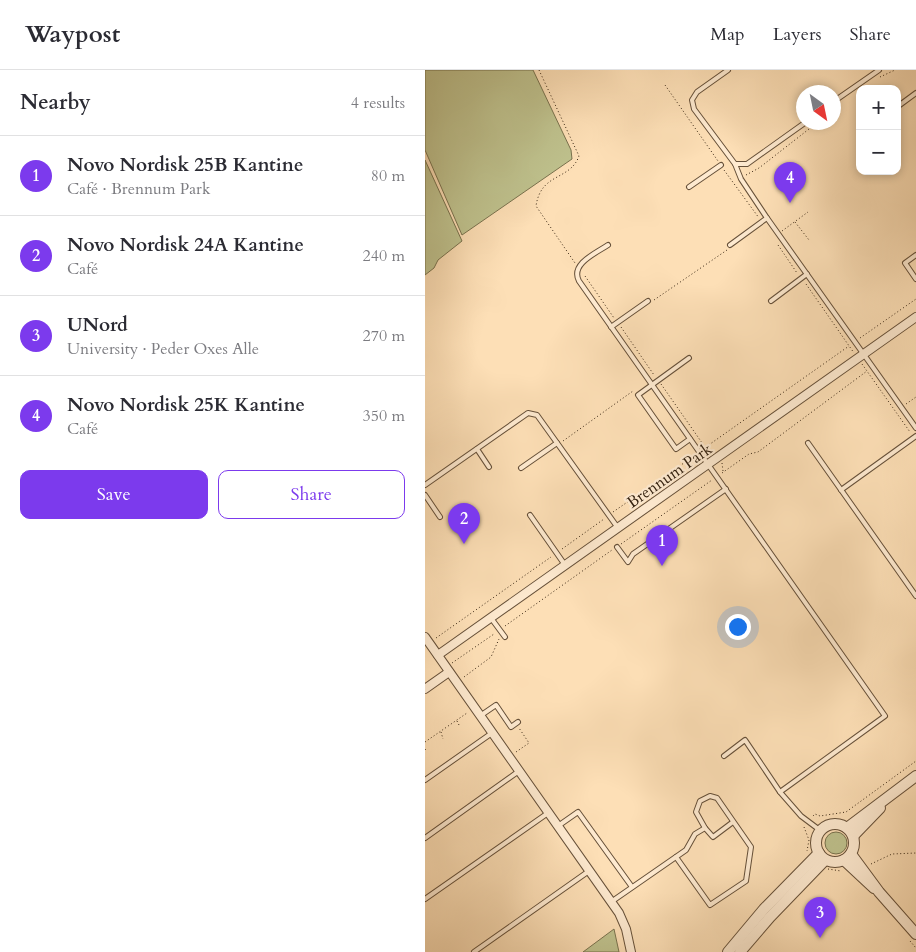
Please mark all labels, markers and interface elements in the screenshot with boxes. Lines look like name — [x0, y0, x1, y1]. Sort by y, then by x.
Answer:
text: Waypost — [25, 18, 120, 51]
text: Map — [710, 22, 745, 47]
text: Layers — [773, 22, 822, 47]
text: Share — [850, 22, 891, 47]
north arrow — [796, 85, 841, 130]
map controls — [856, 85, 901, 175]
button: + — [856, 85, 901, 130]
text: Nearby — [20, 88, 91, 117]
text: 4 results — [351, 92, 405, 114]
button: − — [856, 130, 901, 175]
text: Novo Nordisk 25B Kantine — [67, 152, 303, 178]
pin: 4 — [774, 162, 806, 203]
text: 1 — [32, 165, 40, 187]
text: 80 m — [371, 165, 405, 187]
text: Café · Brennum Park — [67, 178, 211, 200]
text: Novo Nordisk 24A Kantine — [67, 232, 304, 258]
text: 2 — [32, 245, 40, 267]
text: 240 m — [363, 245, 405, 267]
text: Café — [67, 258, 98, 280]
text: UNord — [67, 312, 128, 338]
text: 3 — [32, 325, 40, 347]
text: 270 m — [363, 325, 405, 347]
text: University · Peder Oxes Alle — [67, 338, 259, 360]
text: Novo Nordisk 25K Kantine — [67, 392, 305, 418]
text: 4 — [32, 405, 40, 427]
text: 350 m — [363, 405, 405, 427]
text: Café — [67, 418, 98, 440]
street label: Brennum Park — [622, 438, 717, 513]
button: Save — [20, 470, 208, 519]
button: Share — [218, 470, 405, 519]
pin: 2 — [448, 503, 480, 544]
pin: 1 — [646, 525, 678, 566]
your location — [725, 614, 751, 640]
pin: 3 — [804, 897, 836, 938]

